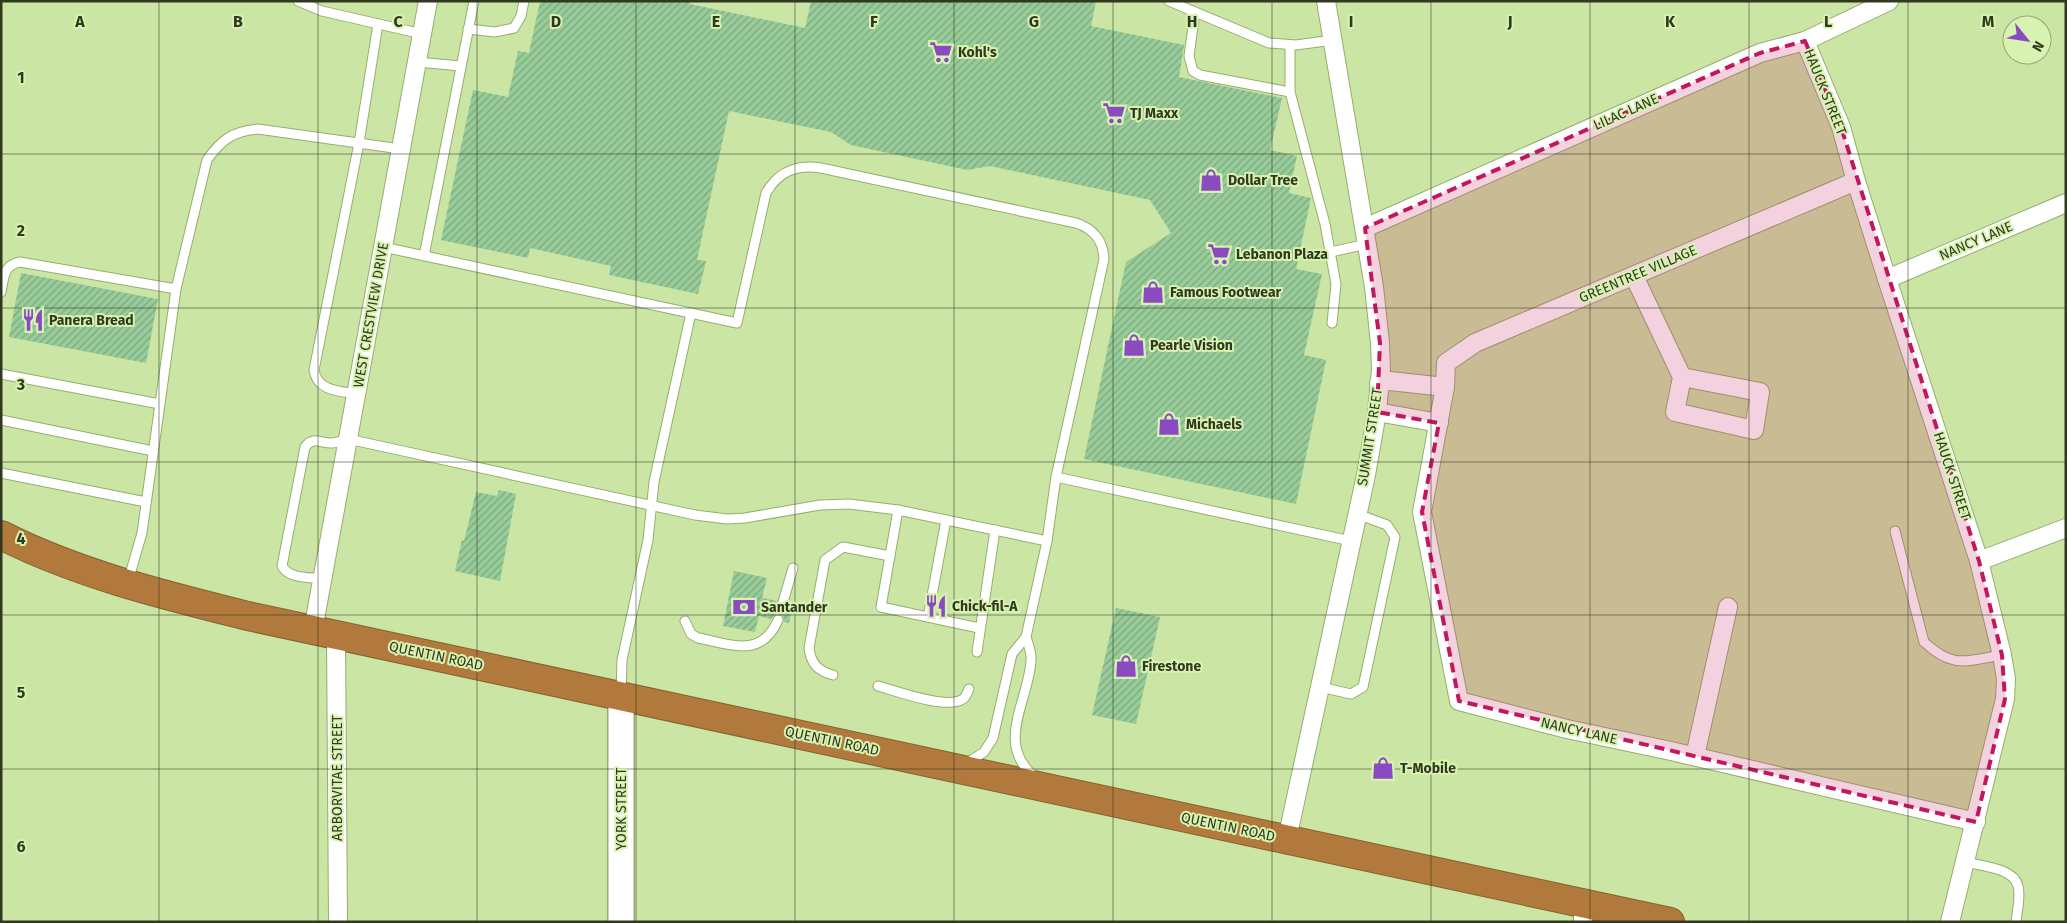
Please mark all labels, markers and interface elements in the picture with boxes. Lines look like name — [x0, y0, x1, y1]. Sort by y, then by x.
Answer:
text: A — [74, 12, 85, 31]
text: B — [233, 12, 243, 31]
text: C — [393, 12, 403, 31]
text: D — [551, 12, 561, 31]
text: E — [712, 12, 720, 31]
text: F — [870, 12, 878, 31]
text: G — [1029, 12, 1039, 31]
text: H — [1187, 12, 1197, 31]
text: I — [1349, 12, 1353, 31]
text: J — [1506, 12, 1513, 31]
text: K — [1665, 12, 1676, 31]
text: L — [1824, 12, 1832, 31]
text: M — [1982, 12, 1995, 31]
north arrow — [2002, 15, 2052, 65]
text: N — [2028, 38, 2048, 55]
supermarket icon: Kohl's — [928, 39, 954, 65]
place label: Kohl's — [958, 44, 997, 61]
street label: HAUCK STREET — [1800, 46, 1850, 138]
text: 1 — [17, 68, 25, 87]
street label: LILAC LANE — [1591, 90, 1661, 134]
supermarket icon: TJ Maxx — [1101, 100, 1127, 126]
place label: TJ Maxx — [1130, 105, 1179, 122]
shop icon: Dollar Tree — [1198, 167, 1224, 193]
place label: Dollar Tree — [1228, 172, 1298, 189]
street label: NANCY LANE — [1937, 218, 2015, 264]
text: 2 — [17, 221, 25, 240]
street label: WEST CRESTVIEW DRIVE — [350, 241, 392, 389]
supermarket icon: Lebanon Plaza — [1206, 241, 1232, 267]
street label: GREENTREE VILLAGE — [1577, 241, 1699, 307]
place label: Lebanon Plaza — [1236, 246, 1328, 263]
shop icon: Famous Footwear — [1140, 279, 1166, 305]
place label: Famous Footwear — [1170, 284, 1282, 301]
restaurant icon: Panera Bread — [20, 307, 46, 333]
place label: Panera Bread — [49, 312, 134, 329]
shop icon: Pearle Vision — [1121, 332, 1147, 358]
place label: Pearle Vision — [1150, 337, 1233, 354]
text: 3 — [16, 375, 25, 394]
street label: SUMMIT STREET — [1354, 386, 1386, 487]
shop icon: Michaels — [1156, 411, 1182, 437]
place label: Michaels — [1186, 416, 1242, 433]
street label: HAUCK STREET — [1930, 430, 1974, 523]
text: 4 — [16, 529, 26, 548]
restaurant icon: Chick-fil-A — [923, 593, 949, 619]
bank icon: Santander — [731, 594, 757, 620]
place label: Chick-fil-A — [952, 598, 1018, 615]
place label: Santander — [761, 599, 828, 616]
street label: QUENTIN ROAD — [387, 638, 485, 674]
shop icon: Firestone — [1113, 653, 1139, 679]
place label: Firestone — [1142, 658, 1201, 675]
text: 5 — [17, 683, 26, 702]
street label: ARBORVITAE STREET — [329, 714, 346, 841]
street label: NANCY LANE — [1539, 714, 1619, 748]
street label: QUENTIN ROAD — [783, 723, 881, 759]
shop icon: T-Mobile — [1370, 755, 1396, 781]
place label: T-Mobile — [1400, 760, 1456, 777]
street label: YORK STREET — [613, 767, 630, 850]
street label: QUENTIN ROAD — [1179, 809, 1277, 845]
text: 6 — [16, 837, 26, 856]

